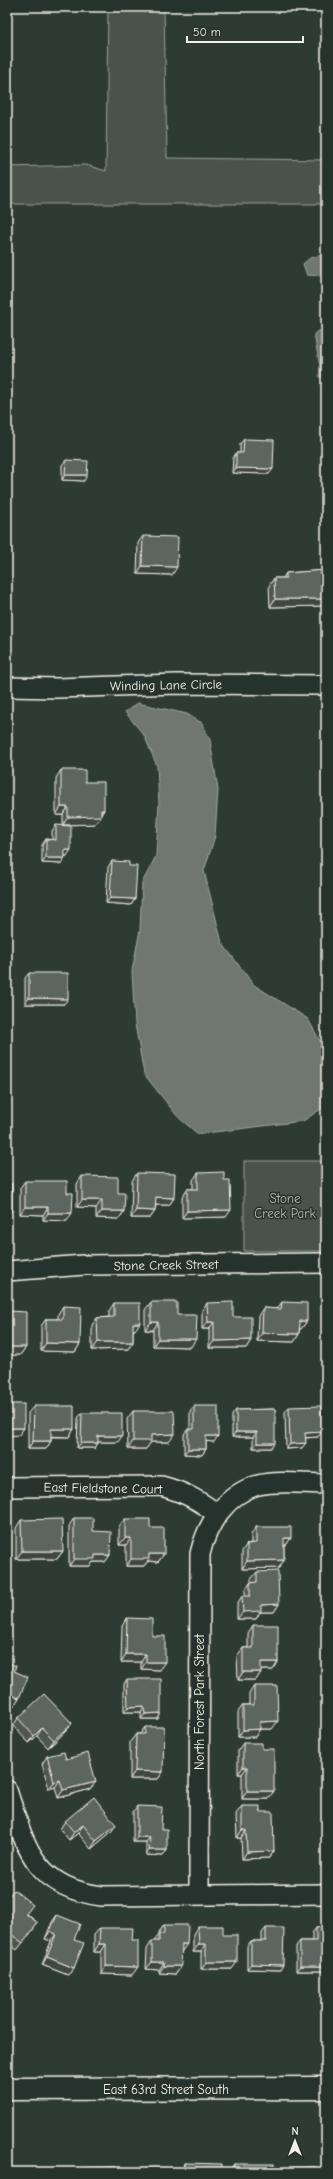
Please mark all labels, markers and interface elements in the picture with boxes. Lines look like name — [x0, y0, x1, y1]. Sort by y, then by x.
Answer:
scale bar — [187, 18, 303, 44]
text: 50 m — [193, 25, 221, 39]
street label: Winding Lane Circle — [110, 677, 223, 693]
park label: Stone Creek Park — [254, 1191, 316, 1221]
street label: Stone Creek Street — [114, 1257, 220, 1273]
street label: East Fieldstone Court — [43, 1479, 164, 1497]
street label: North Forest Park Street — [192, 1633, 207, 1770]
street label: East 63rd Street South — [103, 2082, 229, 2097]
north arrow — [275, 2121, 315, 2161]
text: N — [291, 2125, 299, 2138]

